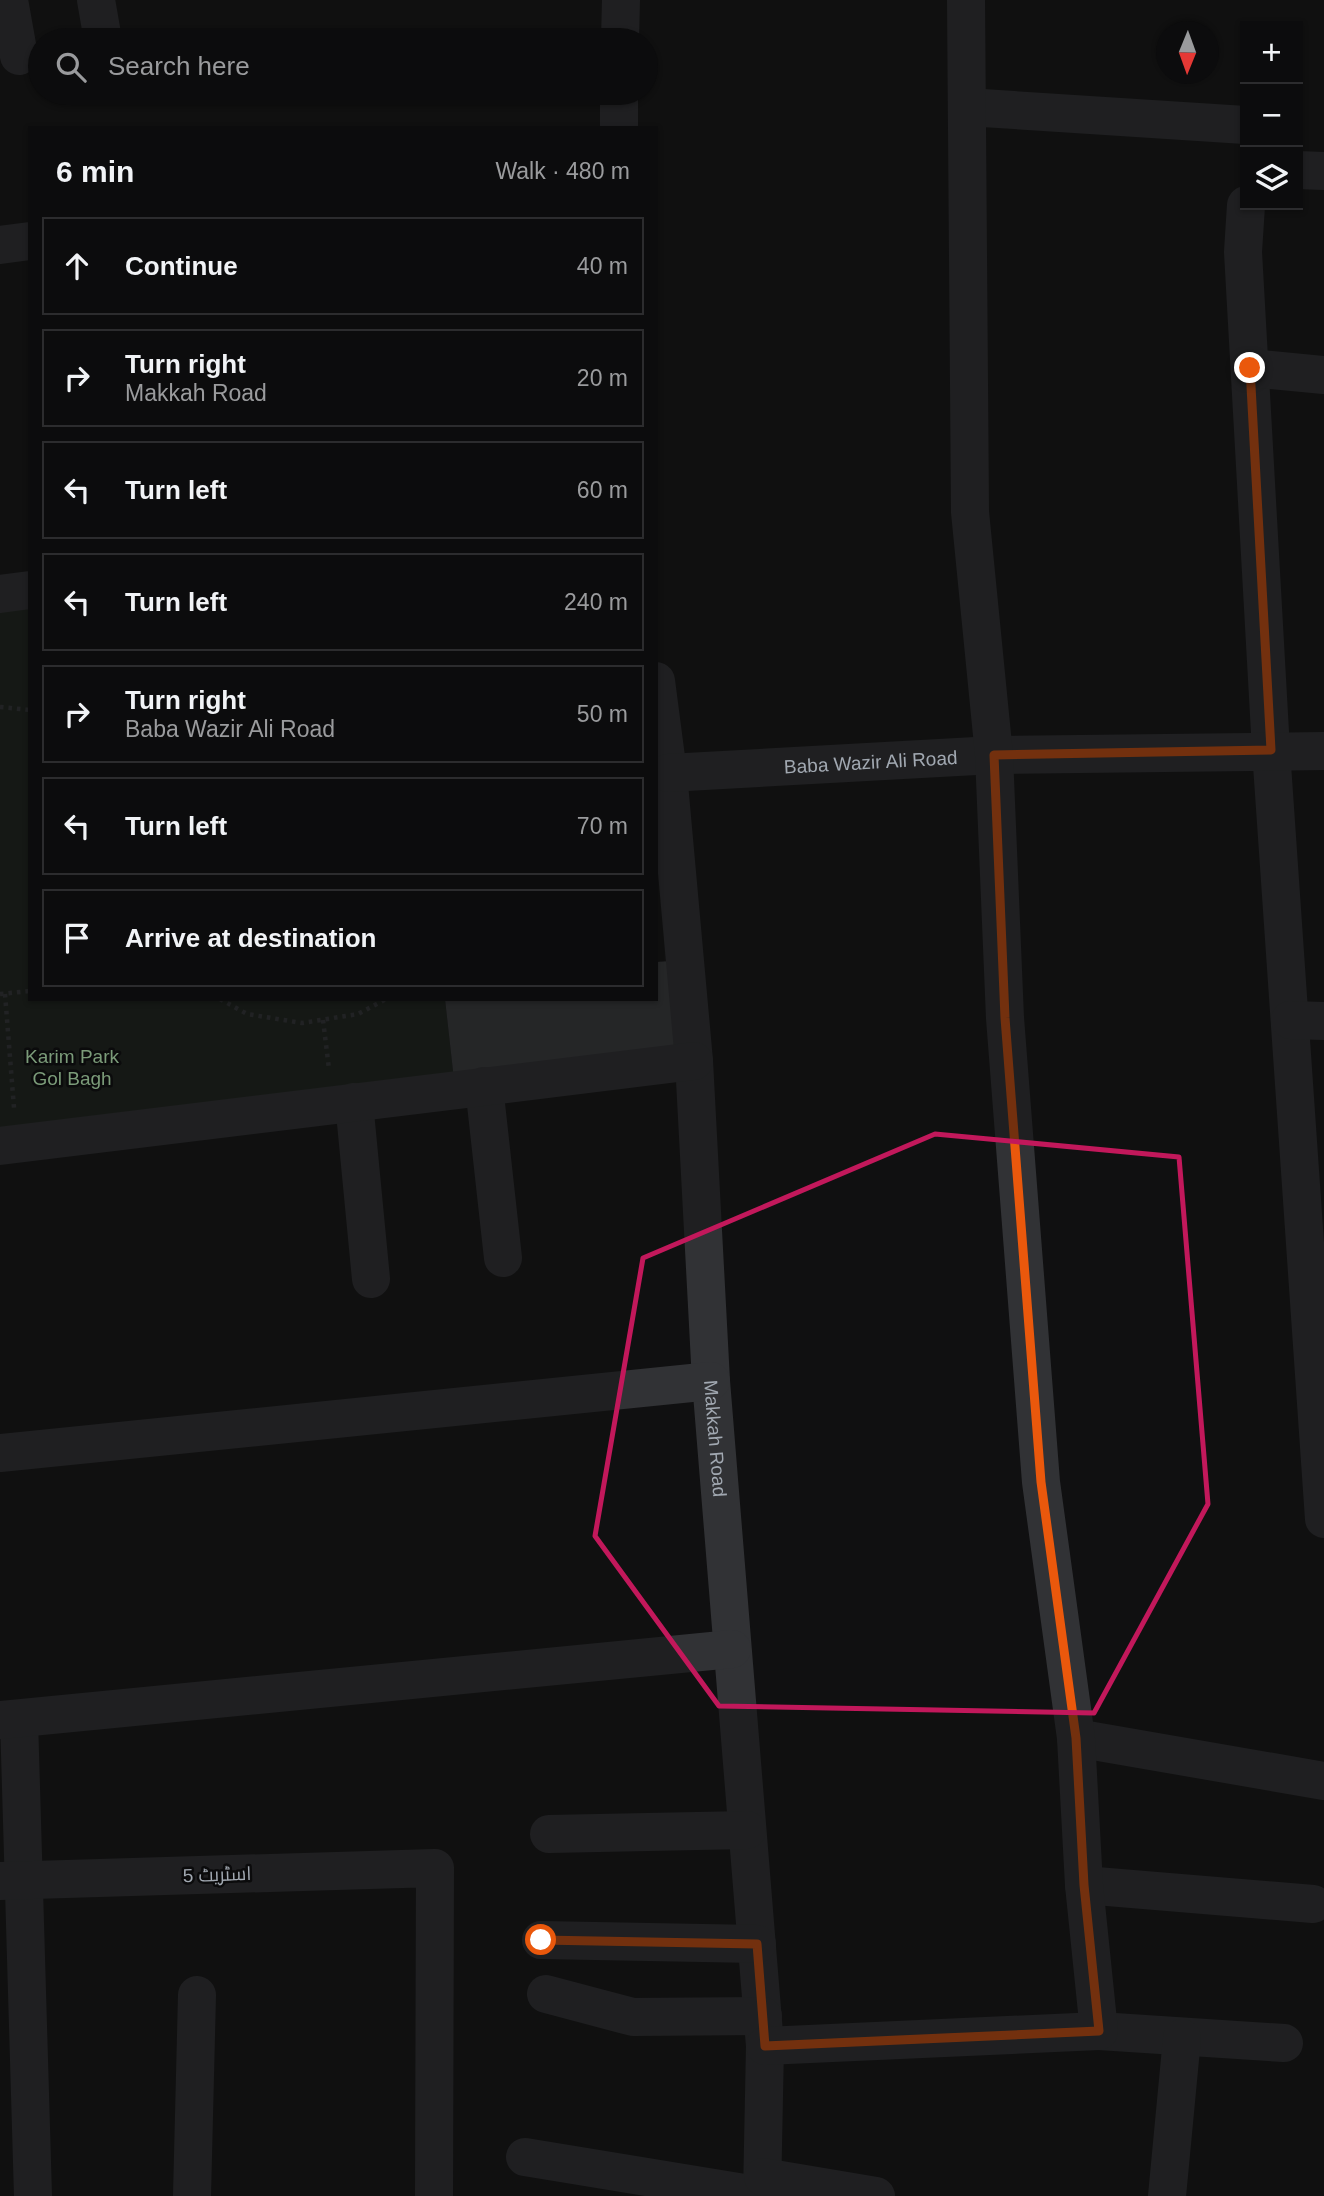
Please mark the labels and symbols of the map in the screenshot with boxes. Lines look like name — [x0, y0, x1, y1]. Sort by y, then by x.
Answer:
north arrow — [1156, 21, 1219, 84]
route end — [1234, 352, 1265, 383]
street label: Baba Wazir Ali Road — [783, 747, 958, 778]
park label: Karim Park Gol Bagh — [25, 1046, 119, 1089]
street label: Makkah Road — [700, 1379, 730, 1498]
street label: اسٹریٹ 5 — [182, 1863, 252, 1887]
route start — [525, 1924, 556, 1955]

